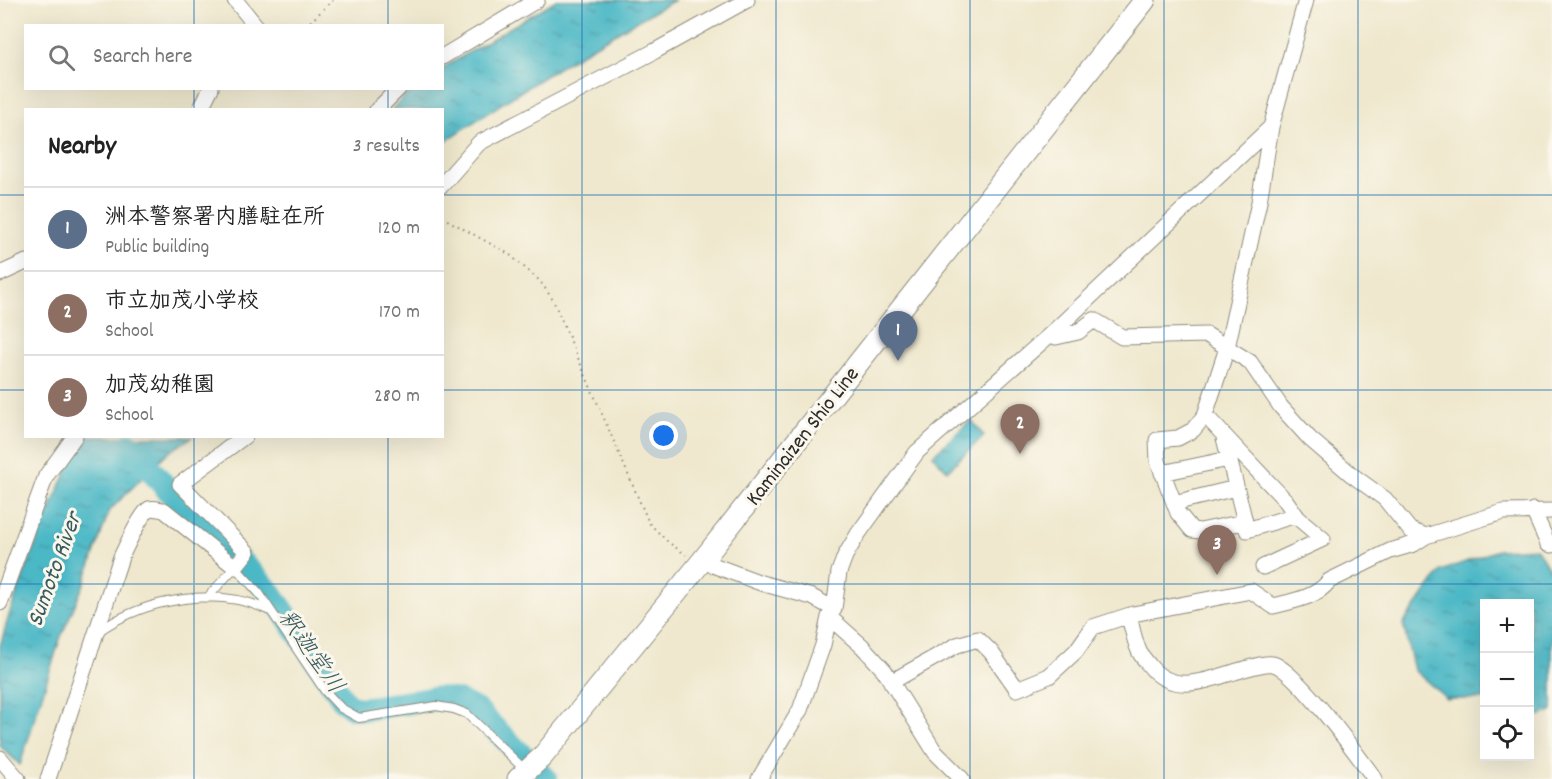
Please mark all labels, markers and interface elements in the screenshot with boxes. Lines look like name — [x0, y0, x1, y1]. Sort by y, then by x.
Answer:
search box — [24, 24, 444, 90]
icon: search — [45, 41, 78, 74]
text: Search here — [93, 42, 192, 73]
text: Nearby — [48, 129, 116, 166]
text: 3 results — [353, 133, 420, 161]
text: 洲本警察署内膳駐在所 — [105, 203, 325, 234]
text: 1 — [65, 215, 70, 243]
text: 120 m — [378, 215, 420, 243]
text: Public building — [105, 234, 209, 262]
text: 市立加茂小学校 — [105, 287, 259, 318]
text: 2 — [63, 299, 72, 327]
text: 170 m — [379, 299, 420, 327]
pin: 1 — [878, 312, 918, 361]
text: School — [105, 318, 154, 346]
street label: Kaminaizen Shio Line — [740, 361, 868, 513]
text: 加茂幼稚園 — [105, 371, 215, 402]
text: 3 — [63, 383, 72, 411]
text: 280 m — [374, 383, 420, 411]
text: School — [105, 402, 154, 430]
pin: 2 — [1000, 404, 1040, 454]
your location — [649, 421, 678, 450]
water label: Sumoto River — [20, 506, 93, 632]
pin: 3 — [1198, 526, 1236, 575]
map controls — [1480, 599, 1534, 761]
button: + — [1480, 599, 1534, 653]
water label: 釈迦堂川 — [268, 604, 351, 702]
button: − — [1480, 653, 1534, 707]
button: locate — [1480, 707, 1534, 761]

